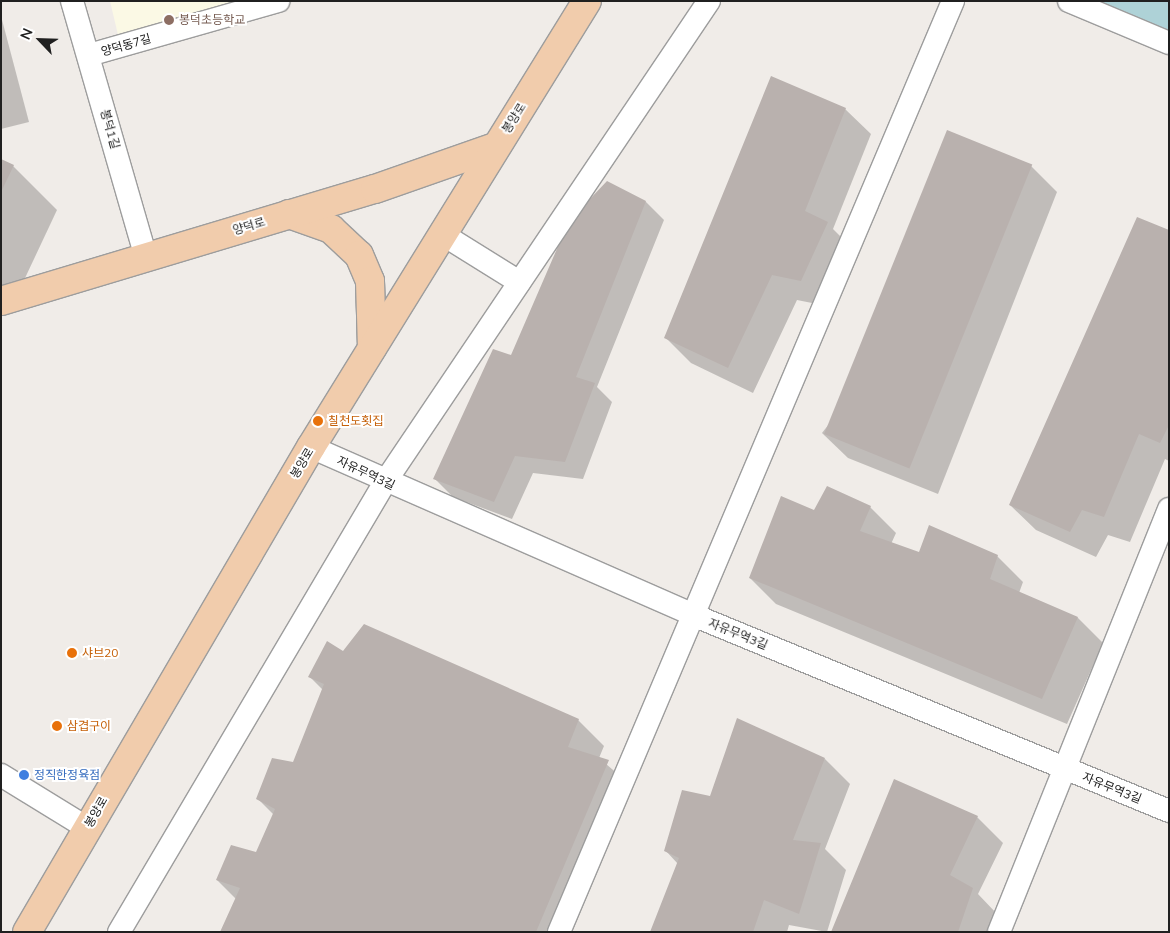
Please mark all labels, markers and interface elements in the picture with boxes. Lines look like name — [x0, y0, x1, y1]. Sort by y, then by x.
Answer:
place label: 봉덕초등학교 — [179, 13, 245, 27]
marker: 봉덕초등학교 — [163, 14, 175, 26]
north arrow — [15, 15, 65, 65]
text: N — [16, 25, 37, 42]
street label: 양덕동7길 — [99, 31, 153, 59]
street label: 봉양로 — [499, 100, 529, 136]
street label: 봉덕1길 — [98, 108, 122, 150]
street label: 양덕로 — [231, 214, 267, 238]
place label: 칠천도횟집 — [328, 414, 383, 428]
marker: 칠천도횟집 — [312, 415, 324, 427]
street label: 봉양로 — [287, 445, 317, 481]
street label: 자유무역3길 — [335, 453, 397, 493]
street label: 자유무역3길 — [706, 616, 770, 652]
place label: 샤브20 — [82, 646, 118, 660]
marker: 샤브20 — [66, 647, 78, 659]
place label: 삼겹구이 — [67, 719, 111, 733]
marker: 삼겹구이 — [51, 720, 63, 732]
place label: 정직한정육점 — [34, 768, 100, 782]
marker: 정직한정육점 — [18, 769, 30, 781]
street label: 자유무역3길 — [1080, 770, 1144, 806]
street label: 봉양로 — [81, 794, 111, 830]

